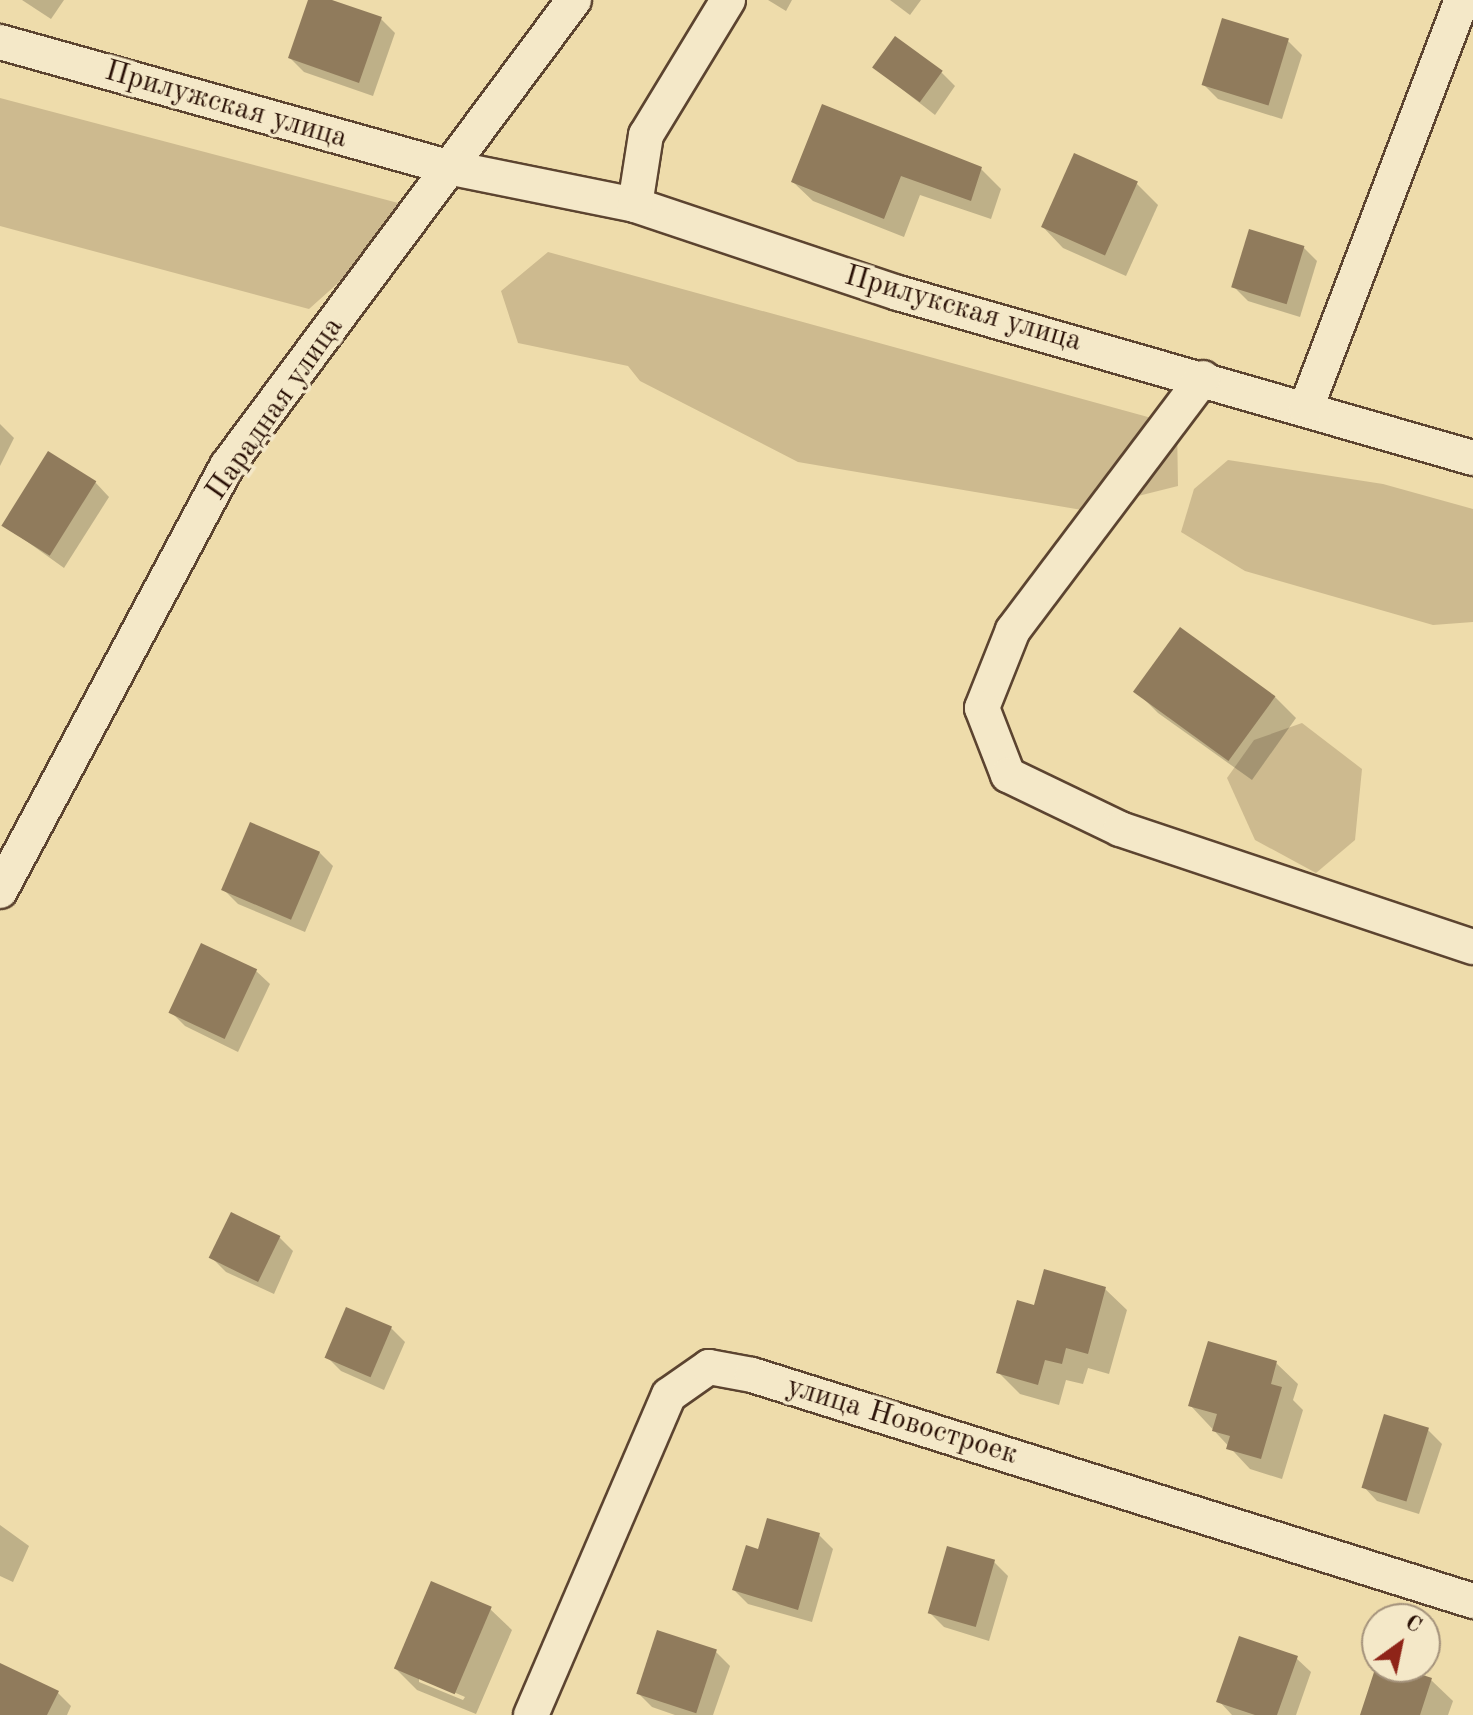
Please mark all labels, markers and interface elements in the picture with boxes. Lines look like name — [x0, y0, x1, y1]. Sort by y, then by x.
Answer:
street label: Прилужская улица — [101, 53, 351, 157]
street label: Прилукская улица — [840, 258, 1086, 360]
street label: Парадная улица — [198, 310, 352, 508]
street label: улица Новостроек — [782, 1369, 1022, 1473]
north arrow — [1361, 1603, 1441, 1683]
text: С — [1401, 1611, 1425, 1638]

